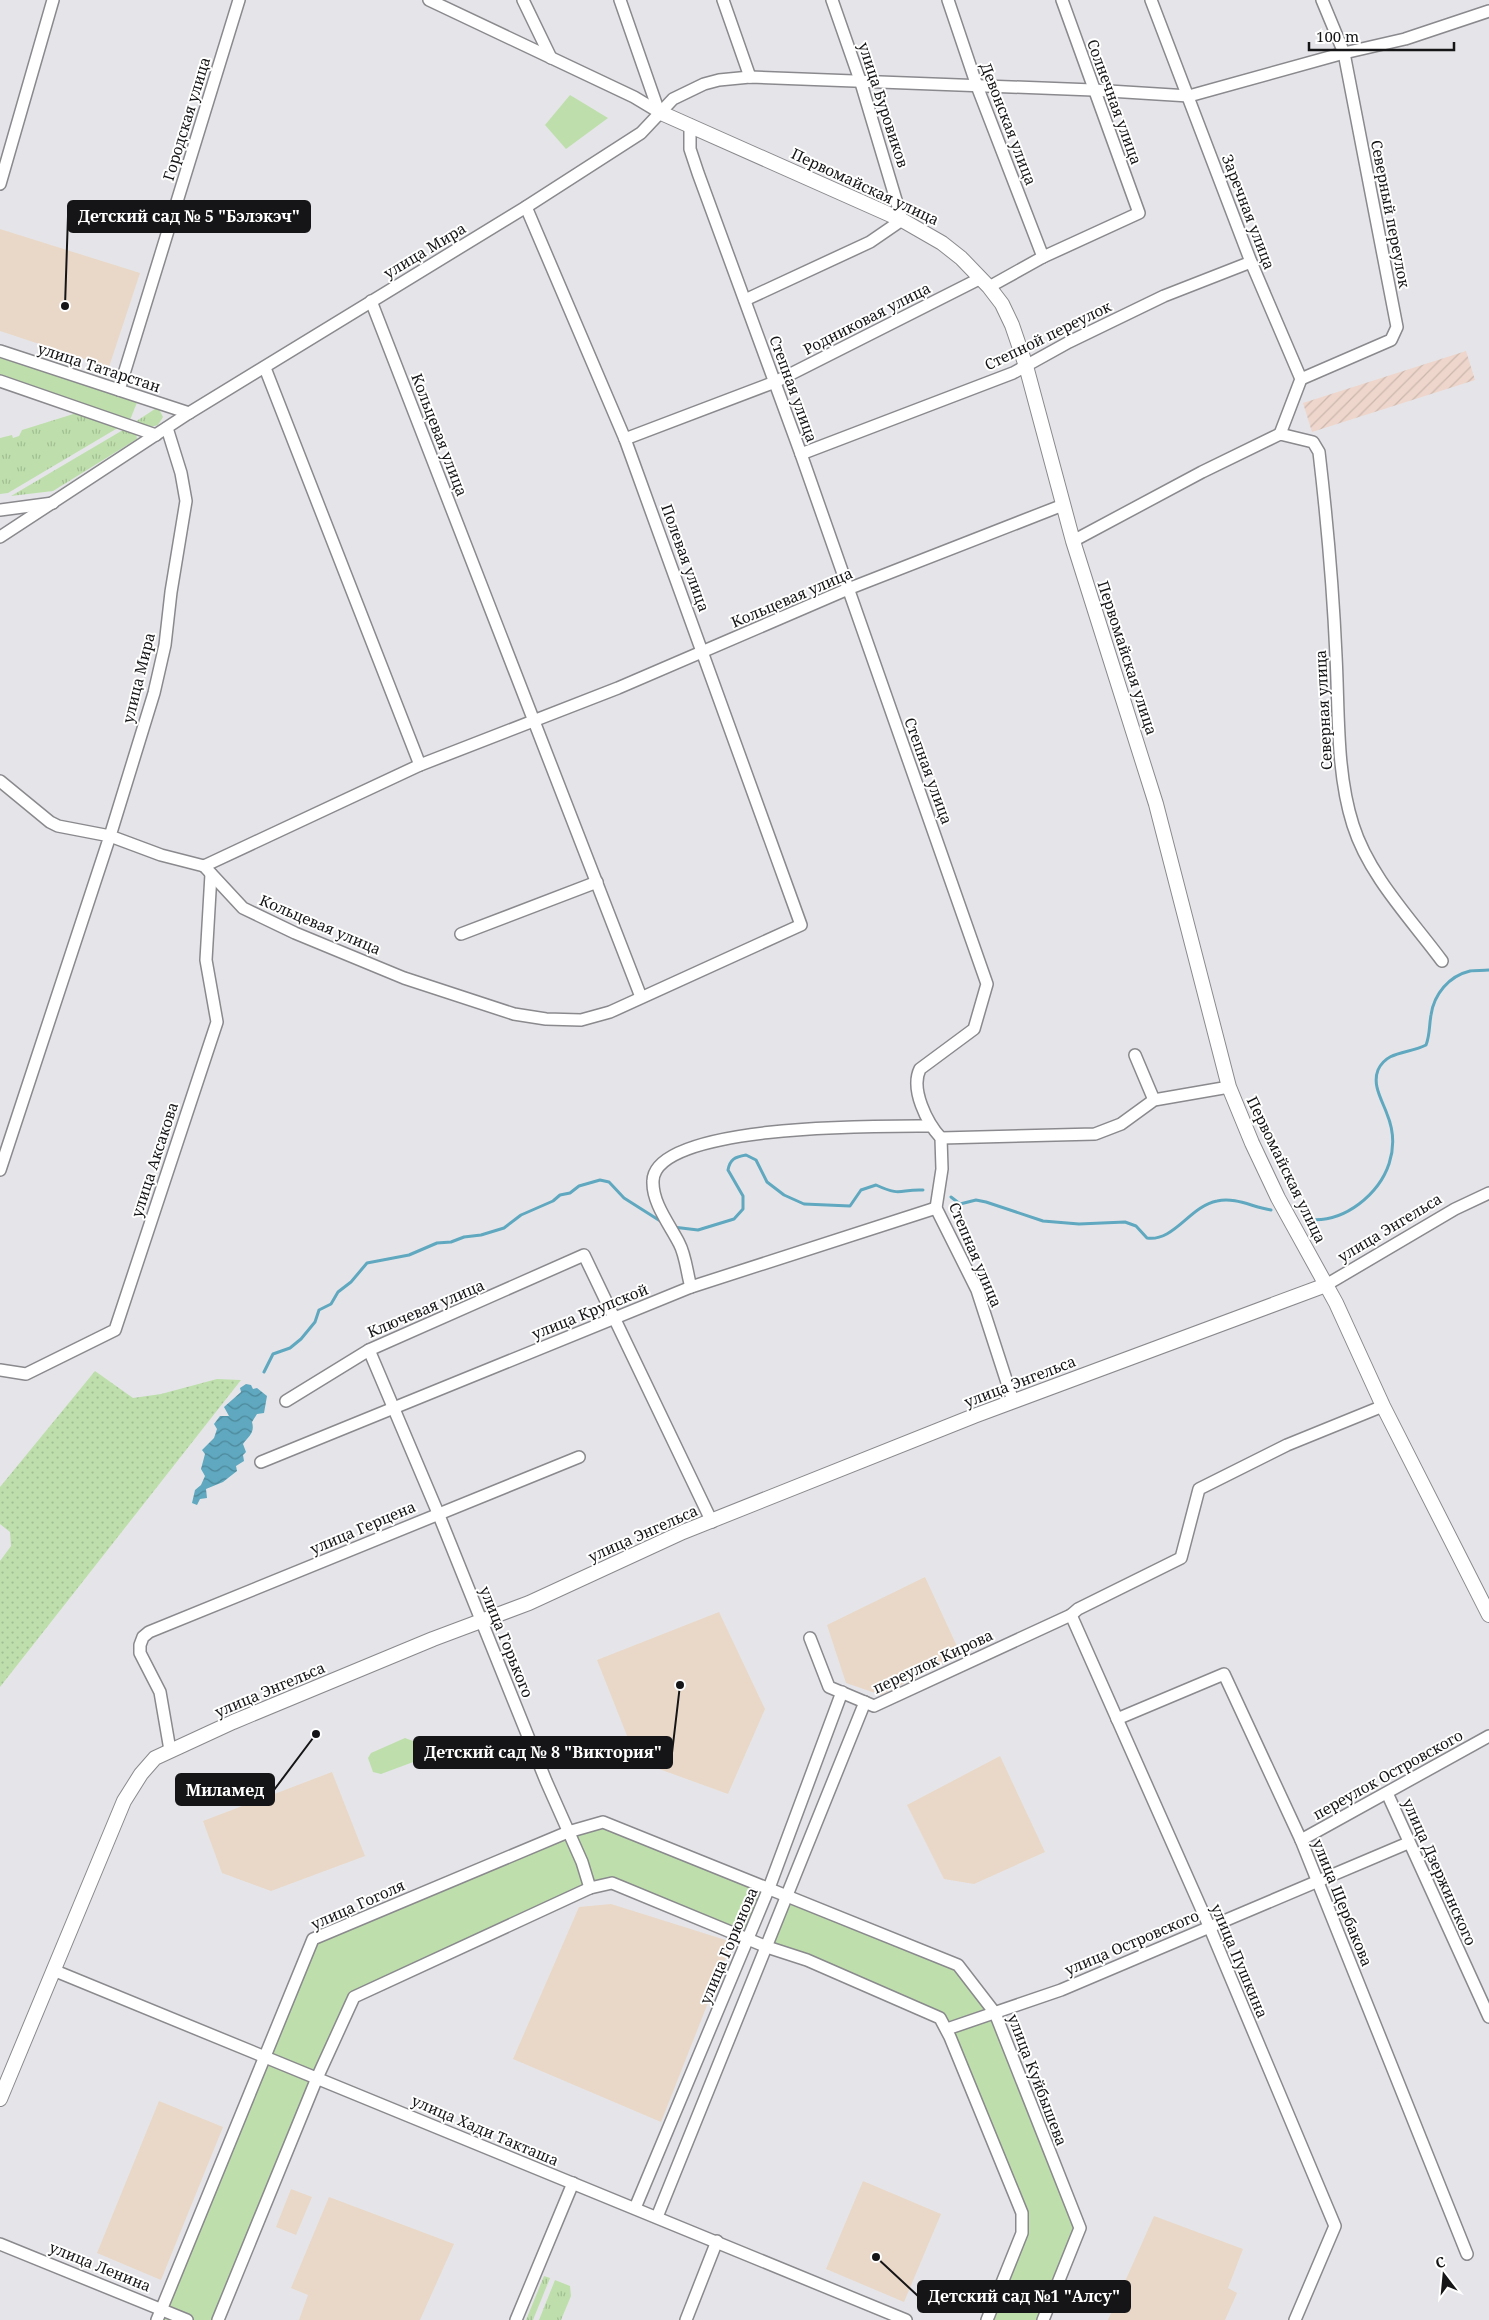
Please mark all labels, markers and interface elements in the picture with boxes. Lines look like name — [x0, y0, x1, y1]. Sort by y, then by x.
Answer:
scale bar — [1309, 20, 1454, 52]
text: 100 m — [1316, 26, 1359, 46]
street label: Солнечная улица — [1083, 36, 1147, 167]
street label: улица Буровиков — [854, 39, 914, 170]
street label: Городская улица — [158, 54, 214, 183]
street label: Девонская улица — [976, 59, 1042, 188]
street label: Северный переулок — [1367, 138, 1415, 290]
street label: Первомайская улица — [788, 143, 943, 229]
street label: Заречная улица — [1218, 151, 1280, 272]
callout: Детский сад № 5 "Бэлэкэч" — [68, 201, 310, 232]
text: Детский сад № 5 "Бэлэкэч" — [78, 205, 300, 227]
street label: улица Мира — [380, 218, 469, 283]
street label: Родниковая улица — [799, 277, 934, 359]
street label: Степной переулок — [981, 296, 1114, 374]
street label: Степная улица — [765, 332, 823, 445]
street label: улица Татарстан — [35, 338, 163, 396]
street label: Кольцевая улица — [407, 370, 473, 499]
street label: Полевая улица — [657, 501, 715, 614]
street label: Кольцевая улица — [728, 562, 855, 632]
street label: Первомайская улица — [1094, 578, 1162, 737]
street label: улица Мира — [117, 630, 159, 725]
street label: Северная улица — [1310, 649, 1336, 771]
street label: Степная улица — [900, 714, 958, 827]
street label: Кольцевая улица — [257, 889, 384, 959]
street label: Первомайская улица — [1243, 1093, 1331, 1246]
street label: улица Аксакова — [126, 1100, 182, 1220]
street label: улица Энгельса — [1334, 1188, 1445, 1266]
street label: Степная улица — [945, 1199, 1007, 1310]
street label: Ключевая улица — [364, 1274, 487, 1342]
street label: улица Крупской — [528, 1279, 651, 1344]
street label: улица Энгельса — [961, 1351, 1078, 1412]
street label: улица Герцена — [307, 1496, 418, 1558]
street label: улица Энгельса — [585, 1500, 701, 1566]
street label: улица Горького — [475, 1583, 538, 1700]
street label: переулок Кирова — [869, 1624, 996, 1698]
street label: улица Энгельса — [211, 1657, 328, 1721]
street label: переулок Островского — [1309, 1725, 1466, 1824]
callout: Детский сад № 8 "Виктория" — [414, 1737, 672, 1768]
text: Детский сад № 8 "Виктория" — [424, 1741, 662, 1763]
callout: Миламед — [176, 1774, 274, 1805]
text: Миламед — [186, 1779, 264, 1801]
street label: улица Дзержинского — [1398, 1795, 1481, 1948]
street label: улица Щербакова — [1308, 1836, 1378, 1969]
street label: улица Гоголя — [307, 1874, 408, 1934]
street label: улица Горюнова — [694, 1884, 762, 2007]
street label: улица Пушкина — [1207, 1900, 1273, 2021]
street label: улица Островского — [1061, 1905, 1202, 1979]
street label: улица Куйбышева — [1004, 2011, 1072, 2148]
street label: улица Хади Такташа — [409, 2090, 562, 2170]
street label: улица Ленина — [47, 2237, 154, 2296]
north arrow — [1419, 2250, 1469, 2300]
text: С — [1433, 2252, 1447, 2272]
callout: Детский сад №1 "Алсу" — [918, 2281, 1130, 2312]
text: Детский сад №1 "Алсу" — [928, 2285, 1120, 2307]

